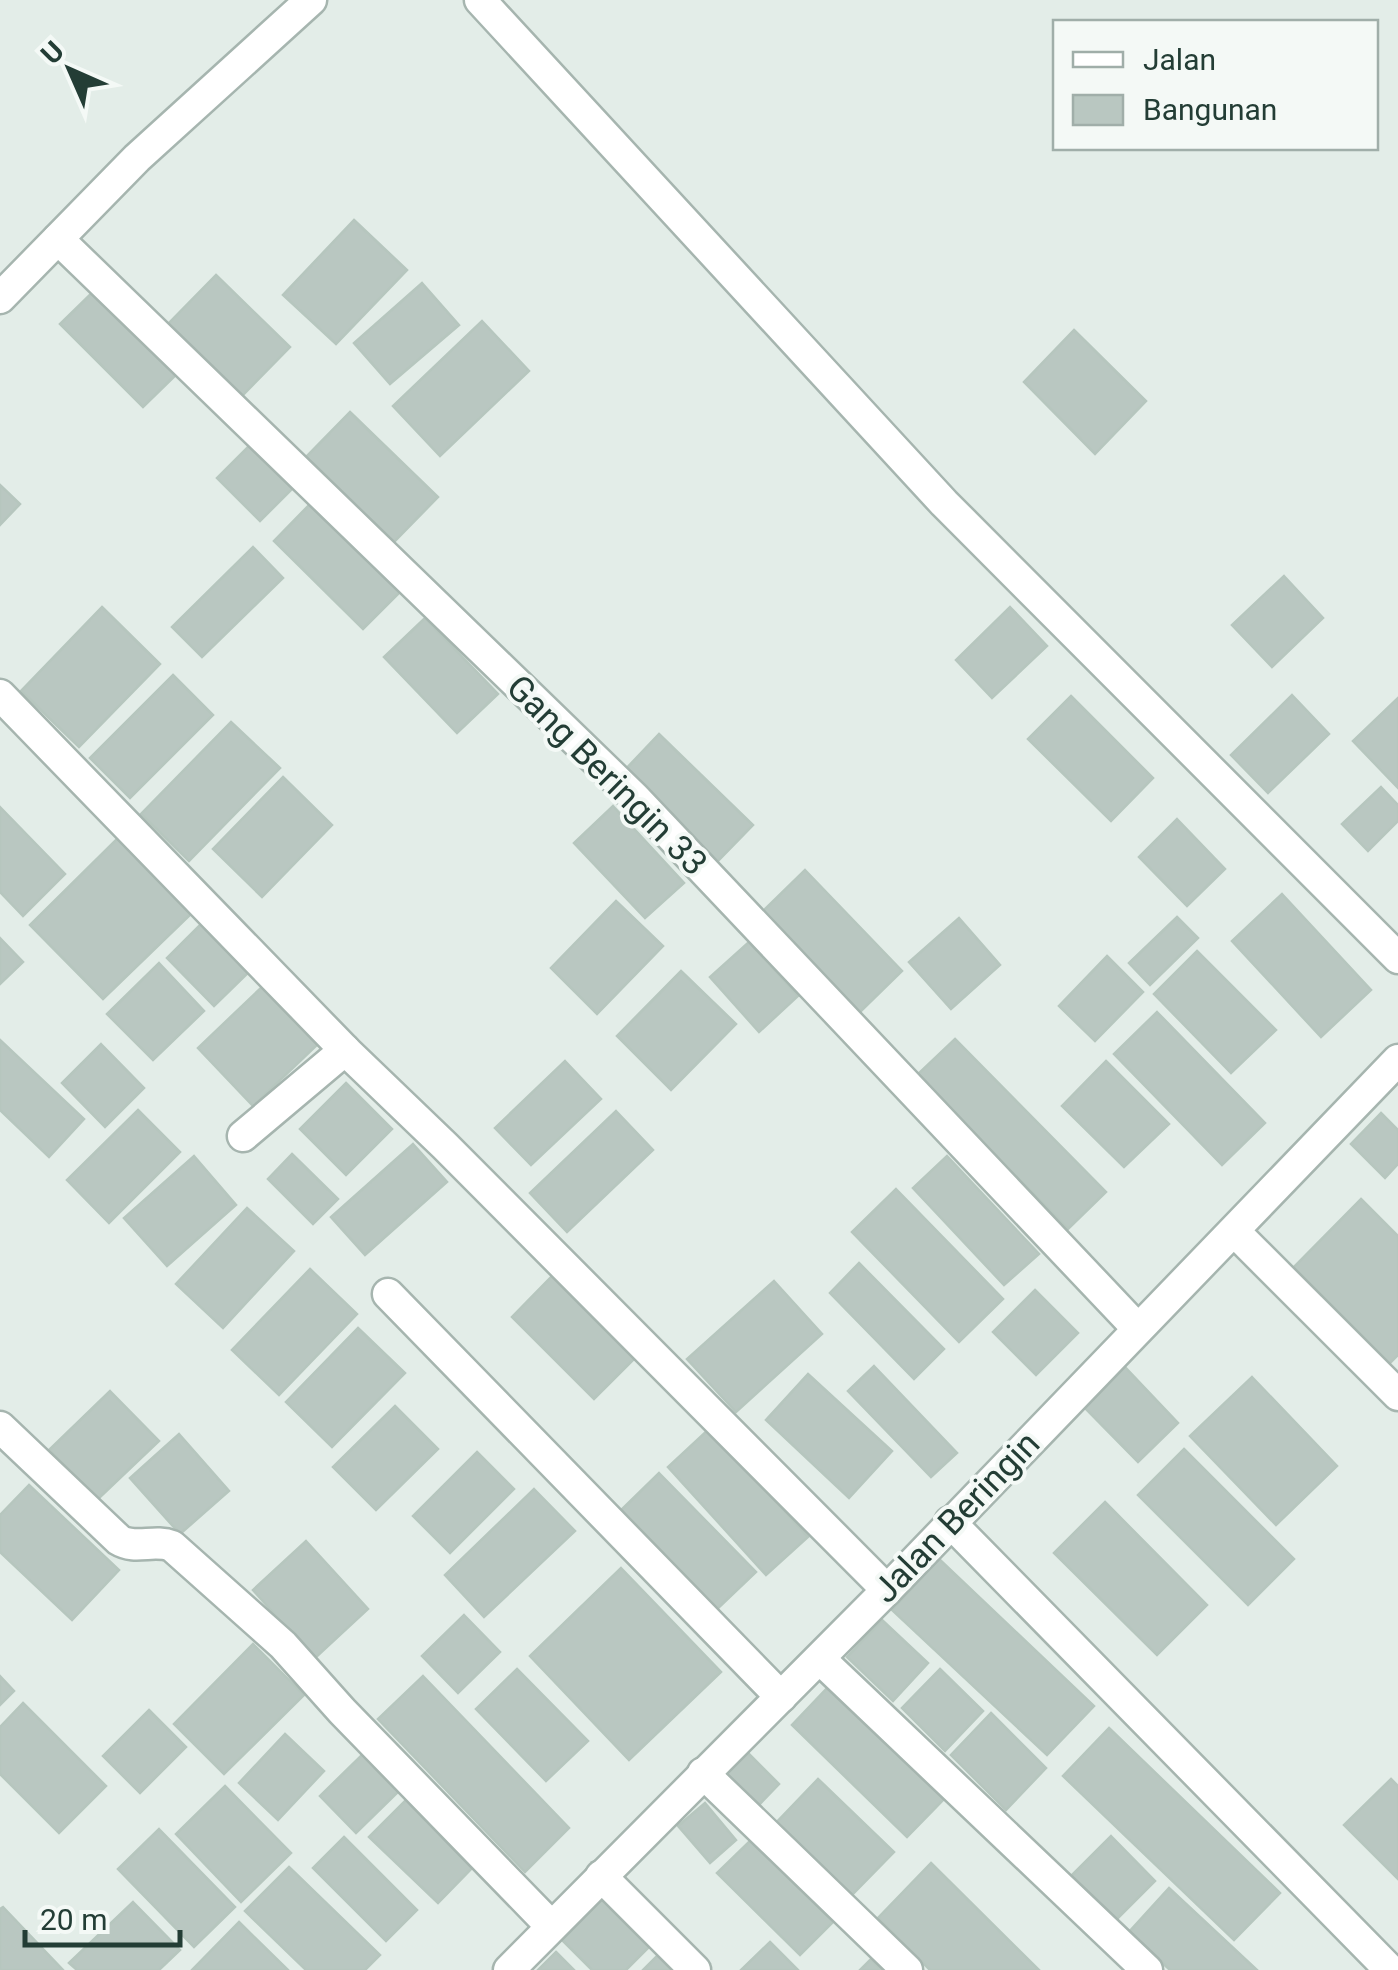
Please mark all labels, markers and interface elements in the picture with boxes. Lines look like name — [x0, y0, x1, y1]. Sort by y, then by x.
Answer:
north arrow — [20, 20, 120, 120]
legend — [1053, 20, 1378, 150]
text: U — [34, 34, 71, 71]
text: Jalan — [1143, 42, 1216, 77]
text: Bangunan — [1143, 92, 1277, 127]
street label: Gang Beringin 33 — [498, 667, 715, 884]
street label: Jalan Beringin — [865, 1423, 1048, 1611]
scale bar — [25, 1885, 180, 1947]
text: 20 m — [40, 1902, 107, 1937]

